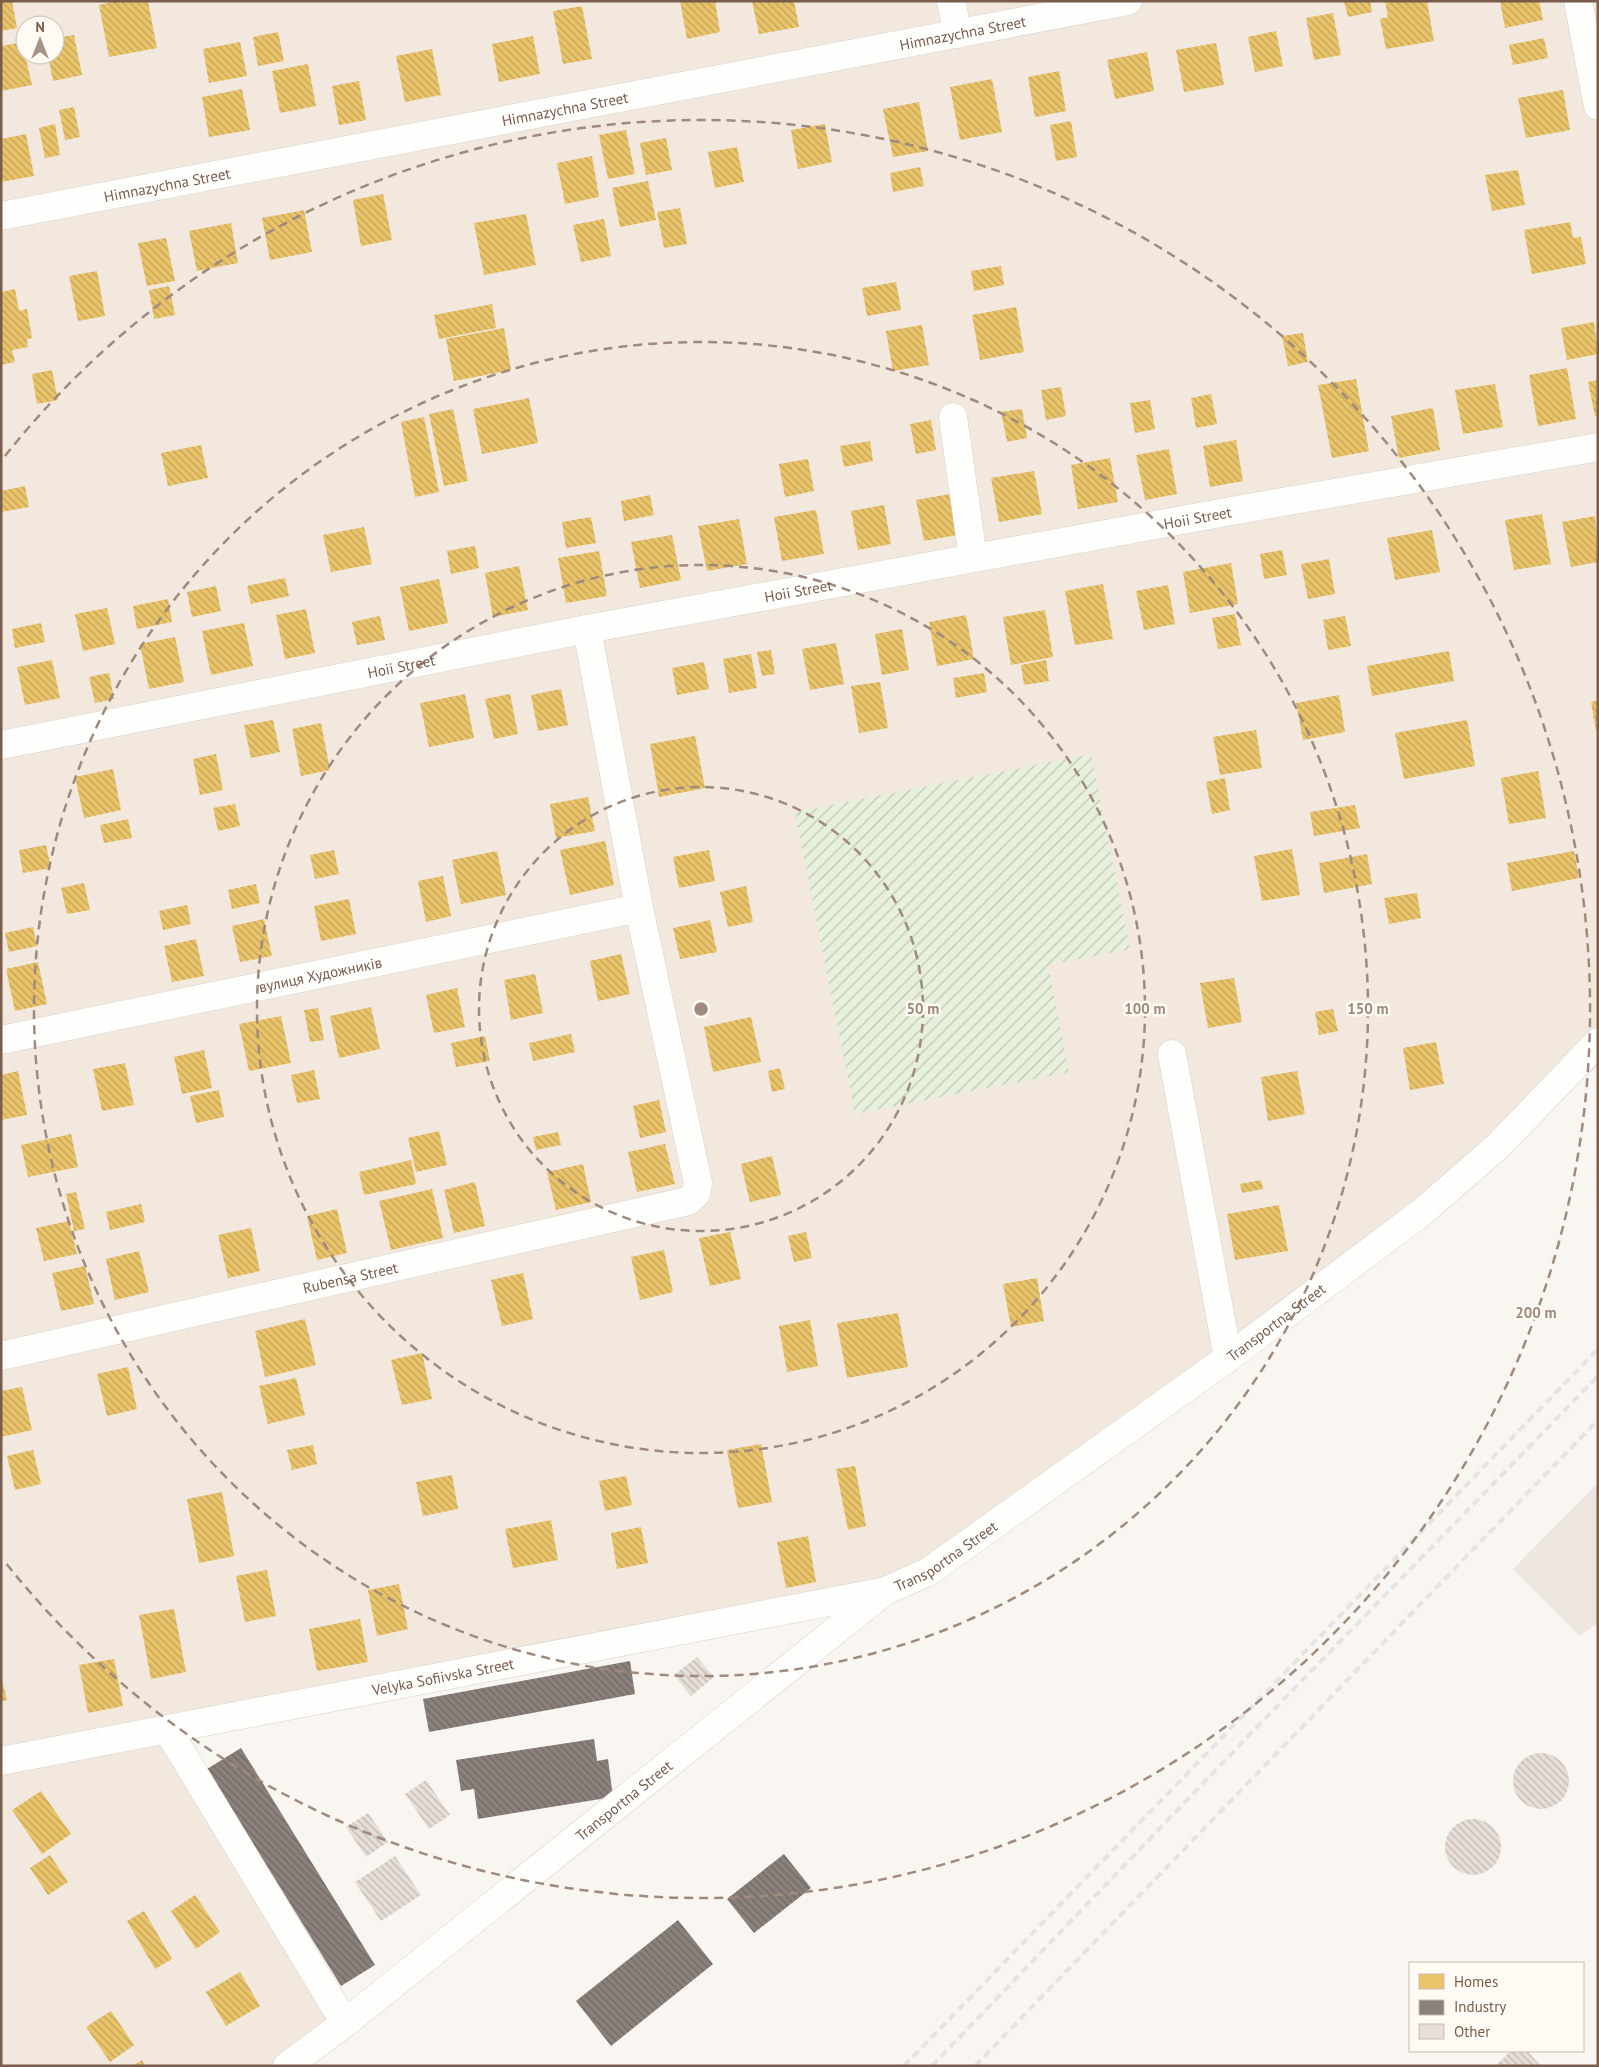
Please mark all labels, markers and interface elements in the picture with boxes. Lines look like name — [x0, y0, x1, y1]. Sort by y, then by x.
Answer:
street label: Himnazychna Street — [898, 11, 1028, 54]
north arrow — [15, 15, 65, 65]
text: N — [35, 18, 45, 36]
street label: Himnazychna Street — [500, 87, 630, 130]
street label: Himnazychna Street — [102, 163, 232, 206]
street label: Hoii Street — [1162, 502, 1233, 533]
street label: Hoii Street — [763, 575, 834, 606]
street label: Hoii Street — [366, 650, 437, 682]
street label: вулиця Художників — [257, 952, 384, 996]
text: 50 m — [907, 999, 939, 1018]
text: 100 m — [1124, 999, 1166, 1018]
text: 150 m — [1347, 999, 1389, 1018]
centre of rings — [692, 1000, 710, 1018]
street label: Rubensa Street — [301, 1257, 400, 1297]
street label: Transportna Street — [1223, 1279, 1329, 1365]
text: 200 m — [1515, 1303, 1557, 1322]
street label: Transportna Street — [891, 1516, 1001, 1595]
street label: Velyka Sofiivska Street — [369, 1653, 515, 1699]
street label: Transportna Street — [571, 1756, 676, 1845]
legend — [1409, 1962, 1584, 2052]
text: Homes — [1454, 1972, 1498, 1991]
text: Industry — [1454, 1997, 1506, 2016]
text: Other — [1454, 2022, 1490, 2041]

